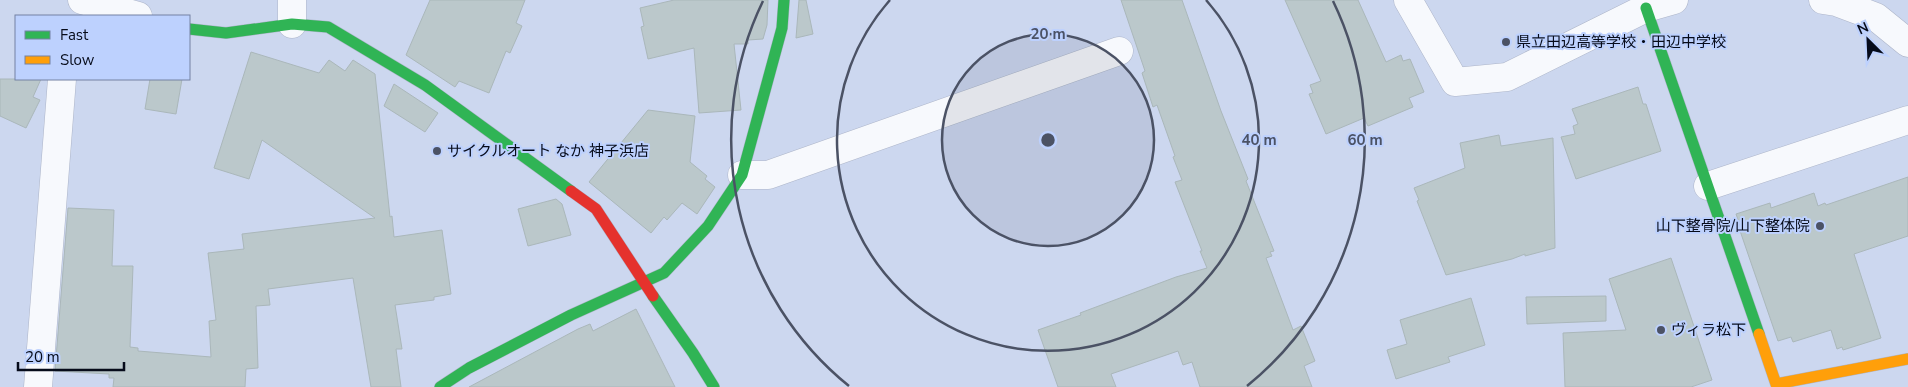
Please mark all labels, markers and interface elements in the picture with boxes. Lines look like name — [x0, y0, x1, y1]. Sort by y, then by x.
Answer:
legend — [15, 15, 190, 80]
north arrow — [1843, 15, 1893, 65]
text: N — [1854, 18, 1872, 39]
text: 20 m — [1030, 24, 1066, 44]
text: Fast — [60, 25, 89, 45]
place label: 県立田辺高等学校・田辺中学校 — [1516, 32, 1726, 52]
marker: 県立田辺高等学校・田辺中学校 — [1500, 36, 1512, 48]
text: Slow — [60, 50, 95, 70]
text: 40 m — [1241, 130, 1277, 150]
text: 60 m — [1347, 130, 1383, 150]
centre of rings — [1039, 131, 1057, 149]
place label: サイクルオート なか 神子浜店 — [447, 141, 649, 161]
marker: サイクルオート なか 神子浜店 — [431, 145, 443, 157]
place label: 山下整骨院/山下整体院 — [1656, 216, 1810, 236]
marker: 山下整骨院/山下整体院 — [1814, 220, 1826, 232]
place label: ヴィラ松下 — [1671, 320, 1746, 340]
marker: ヴィラ松下 — [1655, 324, 1667, 336]
scale bar — [18, 340, 124, 372]
text: 20 m — [25, 347, 60, 367]

